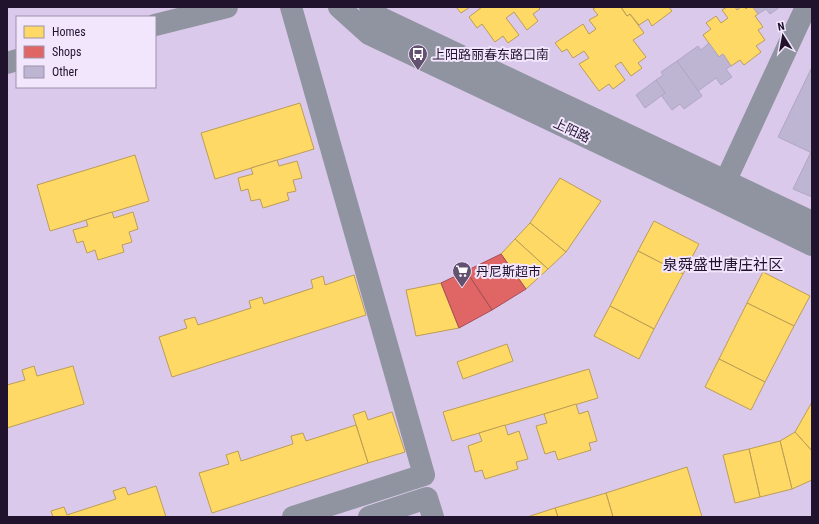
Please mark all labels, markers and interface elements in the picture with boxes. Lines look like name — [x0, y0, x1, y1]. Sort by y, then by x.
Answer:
legend — [16, 16, 156, 88]
north arrow — [763, 16, 803, 56]
text: N — [777, 20, 786, 34]
text: Homes — [52, 25, 86, 39]
bus stop icon: 上阳路丽春东路口南 — [407, 43, 429, 71]
text: Shops — [52, 45, 81, 59]
place label: 上阳路丽春东路口南 — [432, 47, 549, 62]
text: Other — [52, 65, 78, 79]
street label: 上阳路 — [551, 115, 593, 145]
district label: 泉舜盛世唐庄社区 — [663, 256, 783, 274]
supermarket icon: 丹尼斯超市 — [451, 260, 473, 288]
place label: 丹尼斯超市 — [476, 264, 541, 279]

